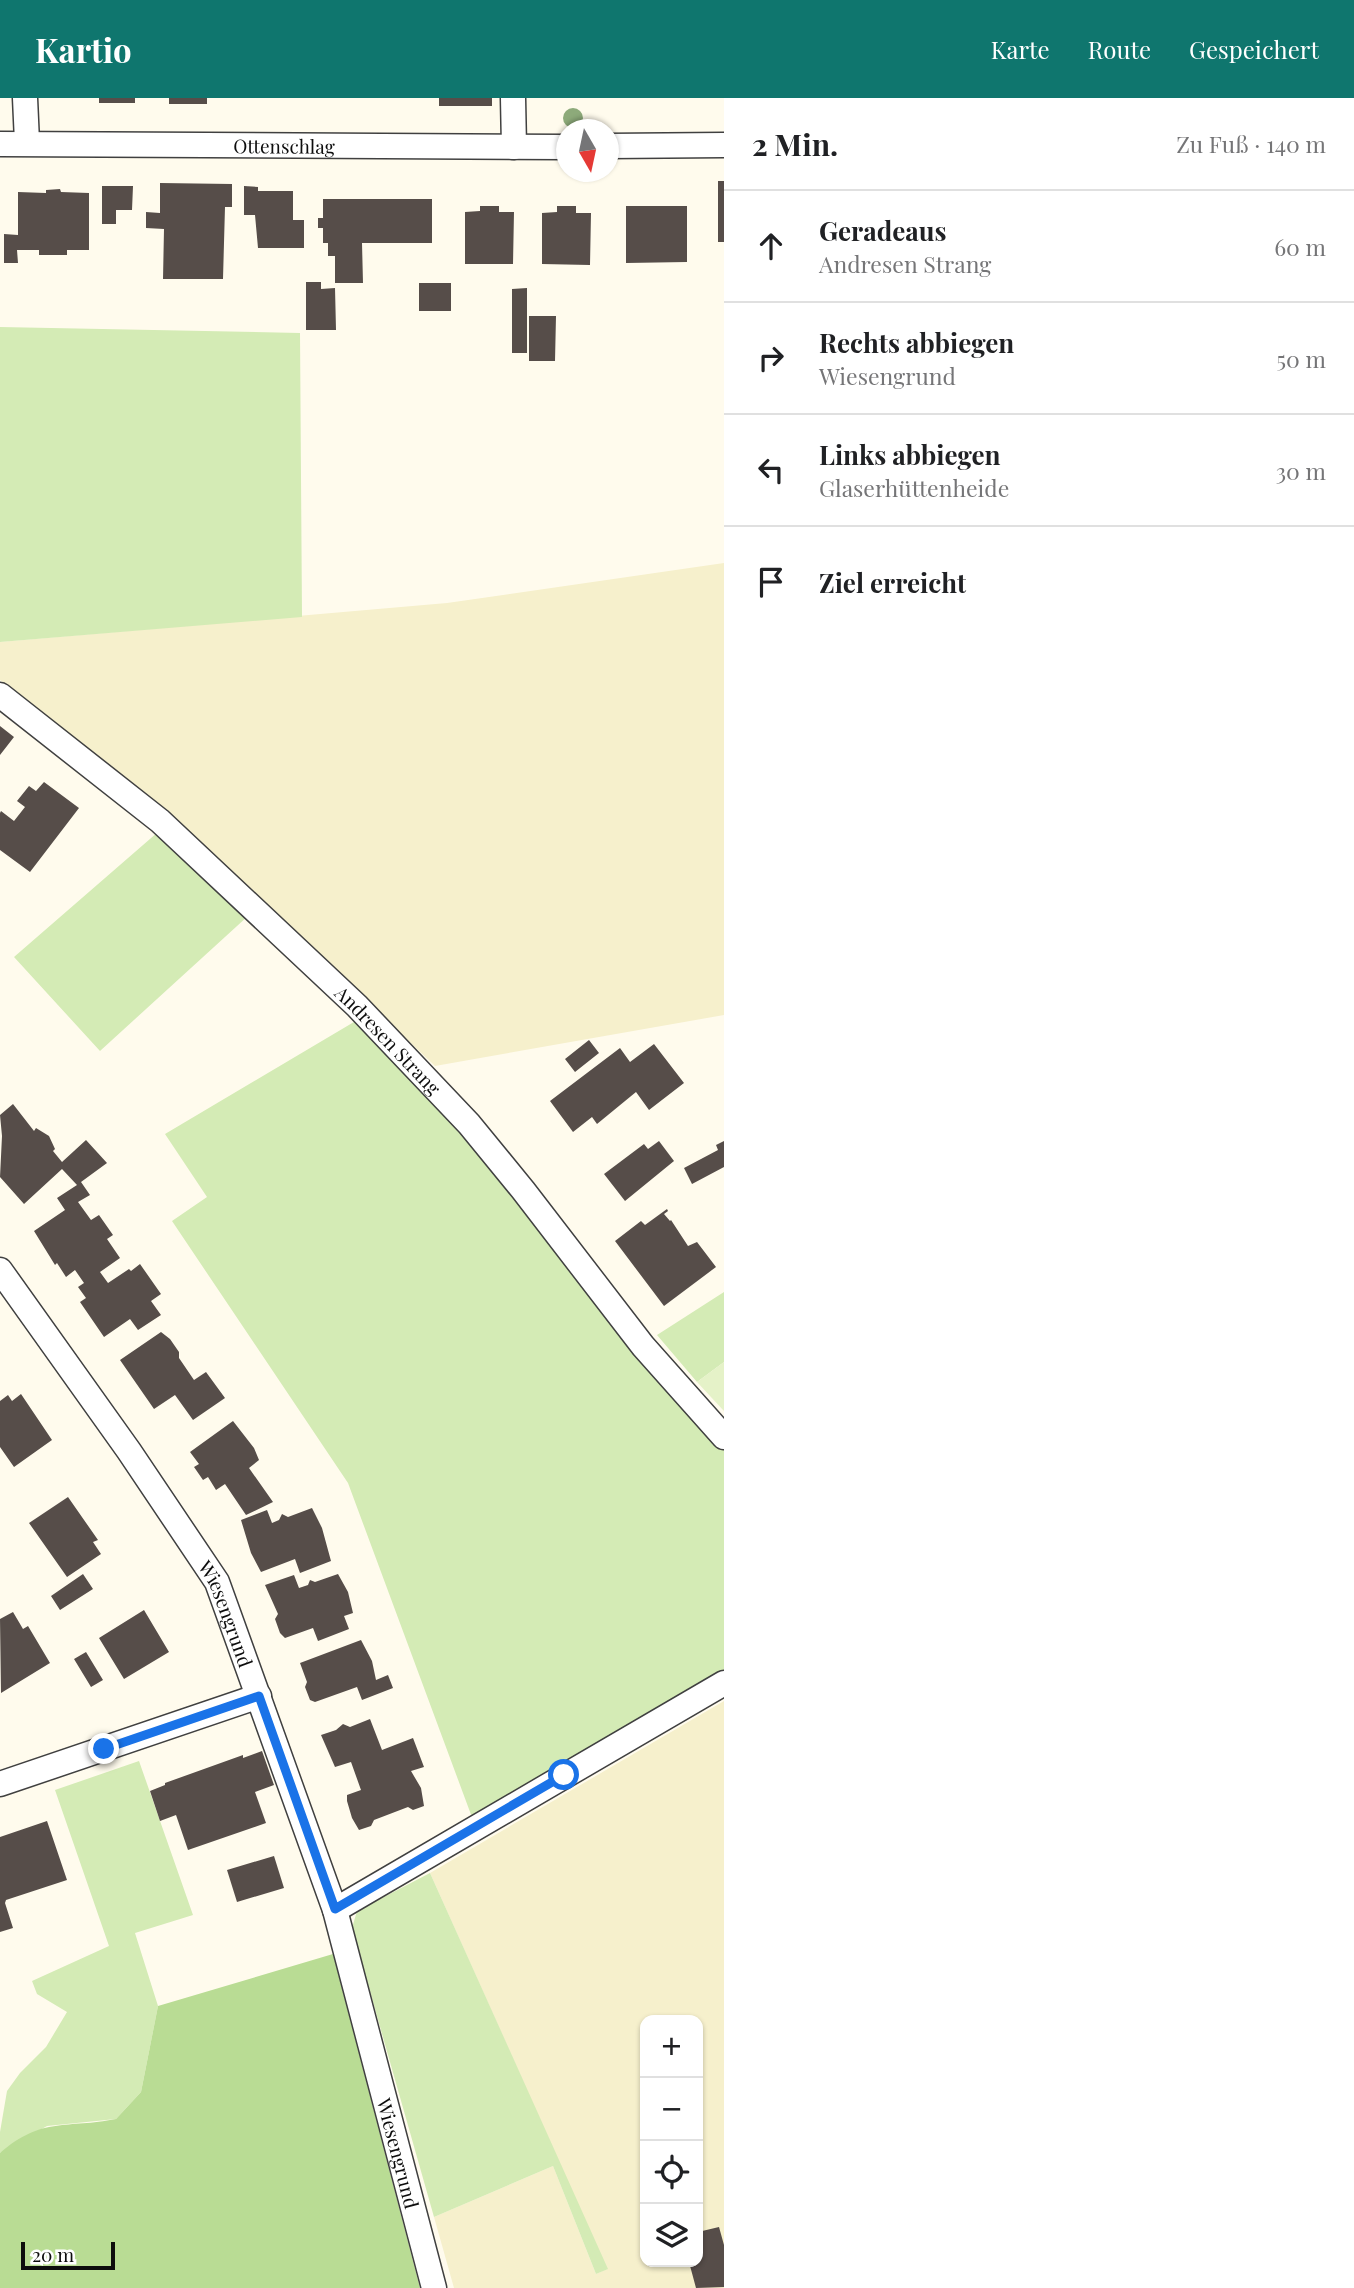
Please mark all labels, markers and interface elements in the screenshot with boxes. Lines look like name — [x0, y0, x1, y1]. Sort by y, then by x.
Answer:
text: Kartio — [35, 27, 132, 71]
text: Karte — [991, 33, 1050, 65]
text: Route — [1088, 33, 1151, 65]
text: Gespeichert — [1189, 33, 1319, 65]
north arrow — [556, 119, 619, 182]
text: 2 Min. — [752, 124, 838, 164]
text: Zu Fuß · 140 m — [1176, 128, 1326, 159]
street label: Ottenschlag — [233, 132, 335, 159]
text: Geradeaus — [819, 213, 947, 248]
icon: ahead — [752, 227, 790, 265]
text: 60 m — [1274, 231, 1326, 262]
text: Andresen Strang — [819, 248, 991, 279]
text: Rechts abbiegen — [819, 325, 1014, 360]
icon: right — [752, 339, 790, 377]
text: 50 m — [1277, 343, 1326, 374]
text: Wiesengrund — [819, 360, 956, 391]
text: Links abbiegen — [819, 437, 1000, 472]
icon: left — [752, 451, 790, 489]
text: 30 m — [1276, 455, 1326, 486]
text: Glaserhüttenheide — [819, 472, 1009, 503]
icon: arrive — [752, 563, 790, 601]
text: Ziel erreicht — [819, 565, 966, 600]
street label: Andresen Strang — [329, 979, 447, 1100]
street label: Wiesengrund — [192, 1554, 260, 1671]
route end — [88, 1733, 119, 1764]
route start — [548, 1759, 579, 1790]
map controls — [640, 2015, 703, 2267]
button: + — [640, 2015, 703, 2078]
button: − — [640, 2078, 703, 2141]
street label: Wiesengrund — [372, 2094, 426, 2211]
button: locate — [640, 2141, 703, 2204]
button: layers — [640, 2204, 703, 2267]
scale bar — [21, 2239, 116, 2271]
text: 20 m — [32, 2241, 74, 2267]

